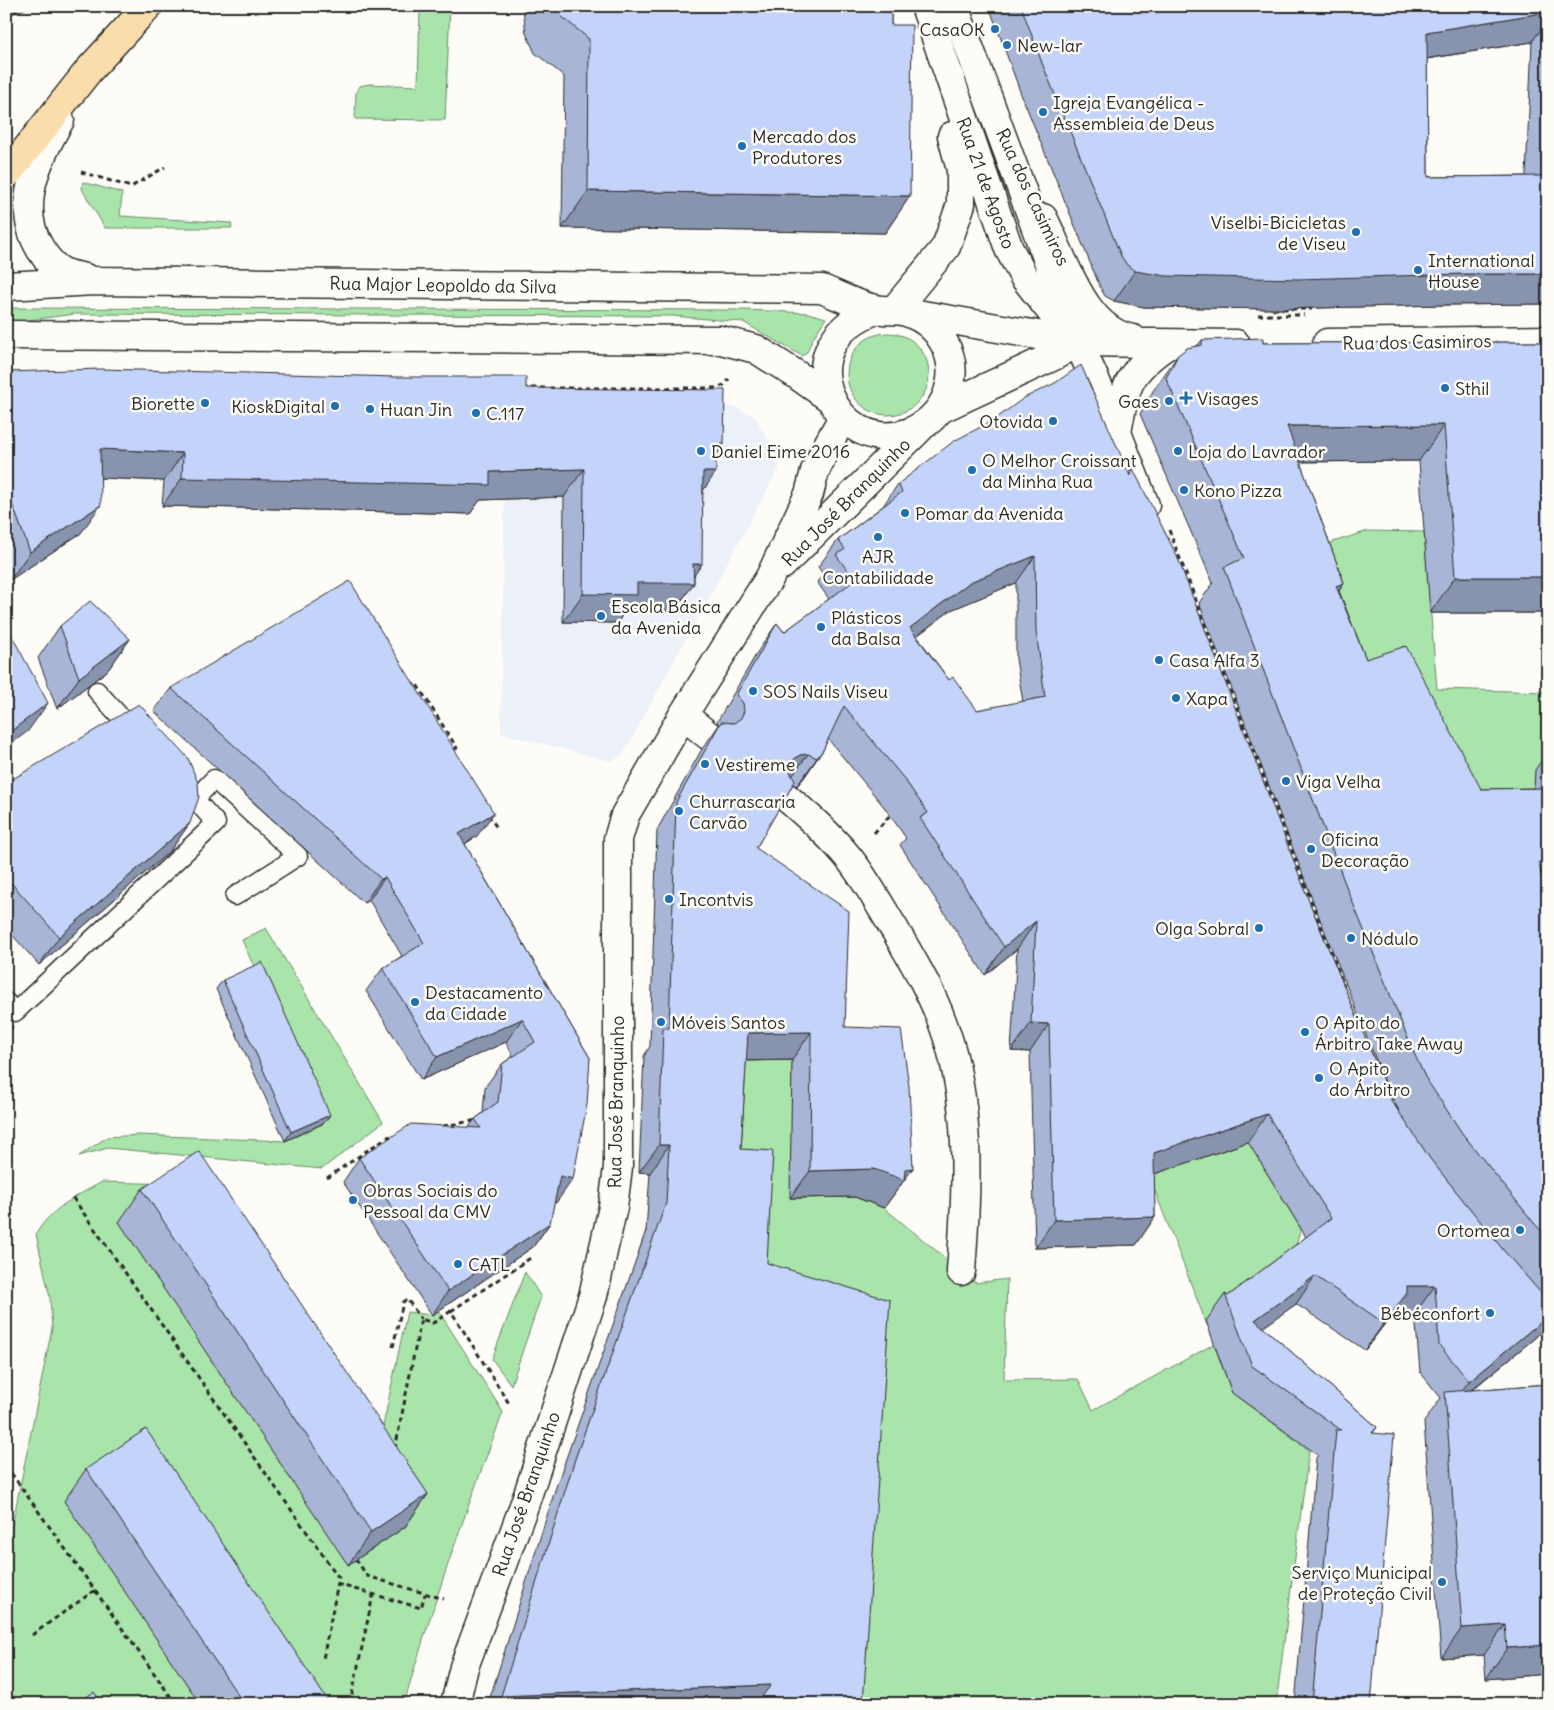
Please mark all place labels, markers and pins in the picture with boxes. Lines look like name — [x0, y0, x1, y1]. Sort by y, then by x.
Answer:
place label: CasaOK — [920, 18, 985, 41]
marker: CasaOK — [989, 23, 1001, 35]
place label: New-lar — [1017, 34, 1083, 57]
marker: New-lar — [1001, 39, 1013, 51]
place label: Igreja Evangélica - Assembleia de Deus — [1053, 91, 1214, 135]
marker: Igreja Evangélica - Assembleia de Deus — [1037, 106, 1049, 118]
place label: Mercado dos Produtores — [752, 125, 856, 169]
marker: Mercado dos Produtores — [736, 140, 748, 152]
place label: Viselbi-Bicicletas de Viseu — [1211, 211, 1346, 255]
marker: Viselbi-Bicicletas de Viseu — [1350, 226, 1362, 238]
place label: International House — [1428, 249, 1535, 293]
marker: International House — [1412, 264, 1424, 276]
place label: Sthil — [1455, 377, 1489, 400]
marker: Sthil — [1439, 382, 1451, 394]
place label: Visages — [1197, 387, 1259, 410]
place label: Gaes — [1118, 390, 1159, 413]
marker: Visages — [1179, 391, 1193, 405]
place label: Biorette — [131, 392, 195, 415]
place label: KioskDigital — [231, 395, 325, 418]
marker: Gaes — [1163, 395, 1175, 407]
marker: Biorette — [199, 397, 211, 409]
place label: Huan Jin — [380, 398, 452, 421]
marker: KioskDigital — [329, 400, 341, 412]
place label: C.117 — [486, 402, 524, 425]
marker: Huan Jin — [364, 403, 376, 415]
marker: C.117 — [470, 407, 482, 419]
place label: Otovida — [979, 410, 1043, 433]
marker: Otovida — [1047, 415, 1059, 427]
place label: Daniel Eime 2016 — [711, 440, 850, 463]
place label: Loja do Lavrador — [1188, 440, 1326, 463]
marker: Daniel Eime 2016 — [695, 445, 707, 457]
marker: Loja do Lavrador — [1172, 445, 1184, 457]
place label: O Melhor Croissant da Minha Rua — [982, 449, 1137, 493]
marker: O Melhor Croissant da Minha Rua — [966, 464, 978, 476]
place label: Kono Pizza — [1194, 479, 1282, 502]
marker: Kono Pizza — [1178, 484, 1190, 496]
place label: Pomar da Avenida — [915, 502, 1064, 525]
marker: Pomar da Avenida — [899, 507, 911, 519]
marker: AJR Contabilidade — [872, 531, 884, 543]
place label: AJR Contabilidade — [822, 545, 934, 589]
place label: Escola Básica da Avenida — [611, 595, 721, 639]
place label: Plásticos da Balsa — [831, 606, 902, 650]
marker: Escola Básica da Avenida — [595, 610, 607, 622]
marker: Plásticos da Balsa — [815, 621, 827, 633]
place label: Casa Alfa 3 — [1169, 649, 1260, 672]
marker: Casa Alfa 3 — [1153, 654, 1165, 666]
place label: SOS Nails Viseu — [763, 680, 888, 703]
marker: SOS Nails Viseu — [747, 685, 759, 697]
place label: Xapa — [1186, 687, 1228, 710]
marker: Xapa — [1170, 692, 1182, 704]
place label: Vestireme — [715, 753, 796, 776]
marker: Vestireme — [699, 758, 711, 770]
place label: Viga Velha — [1296, 770, 1381, 793]
marker: Viga Velha — [1280, 775, 1292, 787]
place label: Churrascaria Carvão — [689, 790, 796, 834]
marker: Churrascaria Carvão — [673, 805, 685, 817]
place label: Oficina Decoração — [1321, 828, 1409, 872]
marker: Oficina Decoração — [1305, 843, 1317, 855]
place label: Incontvis — [679, 888, 754, 911]
marker: Incontvis — [663, 893, 675, 905]
place label: Olga Sobral — [1155, 917, 1249, 940]
marker: Olga Sobral — [1253, 922, 1265, 934]
place label: Nódulo — [1361, 927, 1419, 950]
marker: Nódulo — [1345, 932, 1357, 944]
place label: Destacamento da Cidade — [425, 981, 543, 1025]
marker: Destacamento da Cidade — [409, 996, 421, 1008]
place label: Móveis Santos — [671, 1011, 785, 1034]
place label: O Apito do Árbitro Take Away — [1315, 1011, 1463, 1055]
marker: Móveis Santos — [655, 1016, 667, 1028]
marker: O Apito do Árbitro Take Away — [1299, 1026, 1311, 1038]
place label: O Apito do Árbitro — [1329, 1057, 1410, 1101]
marker: O Apito do Árbitro — [1313, 1072, 1325, 1084]
place label: Obras Sociais do Pessoal da CMV — [363, 1179, 498, 1223]
marker: Obras Sociais do Pessoal da CMV — [347, 1194, 359, 1206]
place label: Ortomea — [1437, 1219, 1510, 1242]
marker: Ortomea — [1514, 1224, 1526, 1236]
place label: CATL — [468, 1253, 510, 1276]
marker: CATL — [452, 1258, 464, 1270]
place label: Bébéconfort — [1380, 1302, 1480, 1325]
marker: Bébéconfort — [1484, 1307, 1496, 1319]
place label: Serviço Municipal de Proteção Civil — [1292, 1561, 1432, 1605]
marker: Serviço Municipal de Proteção Civil — [1436, 1576, 1448, 1588]

